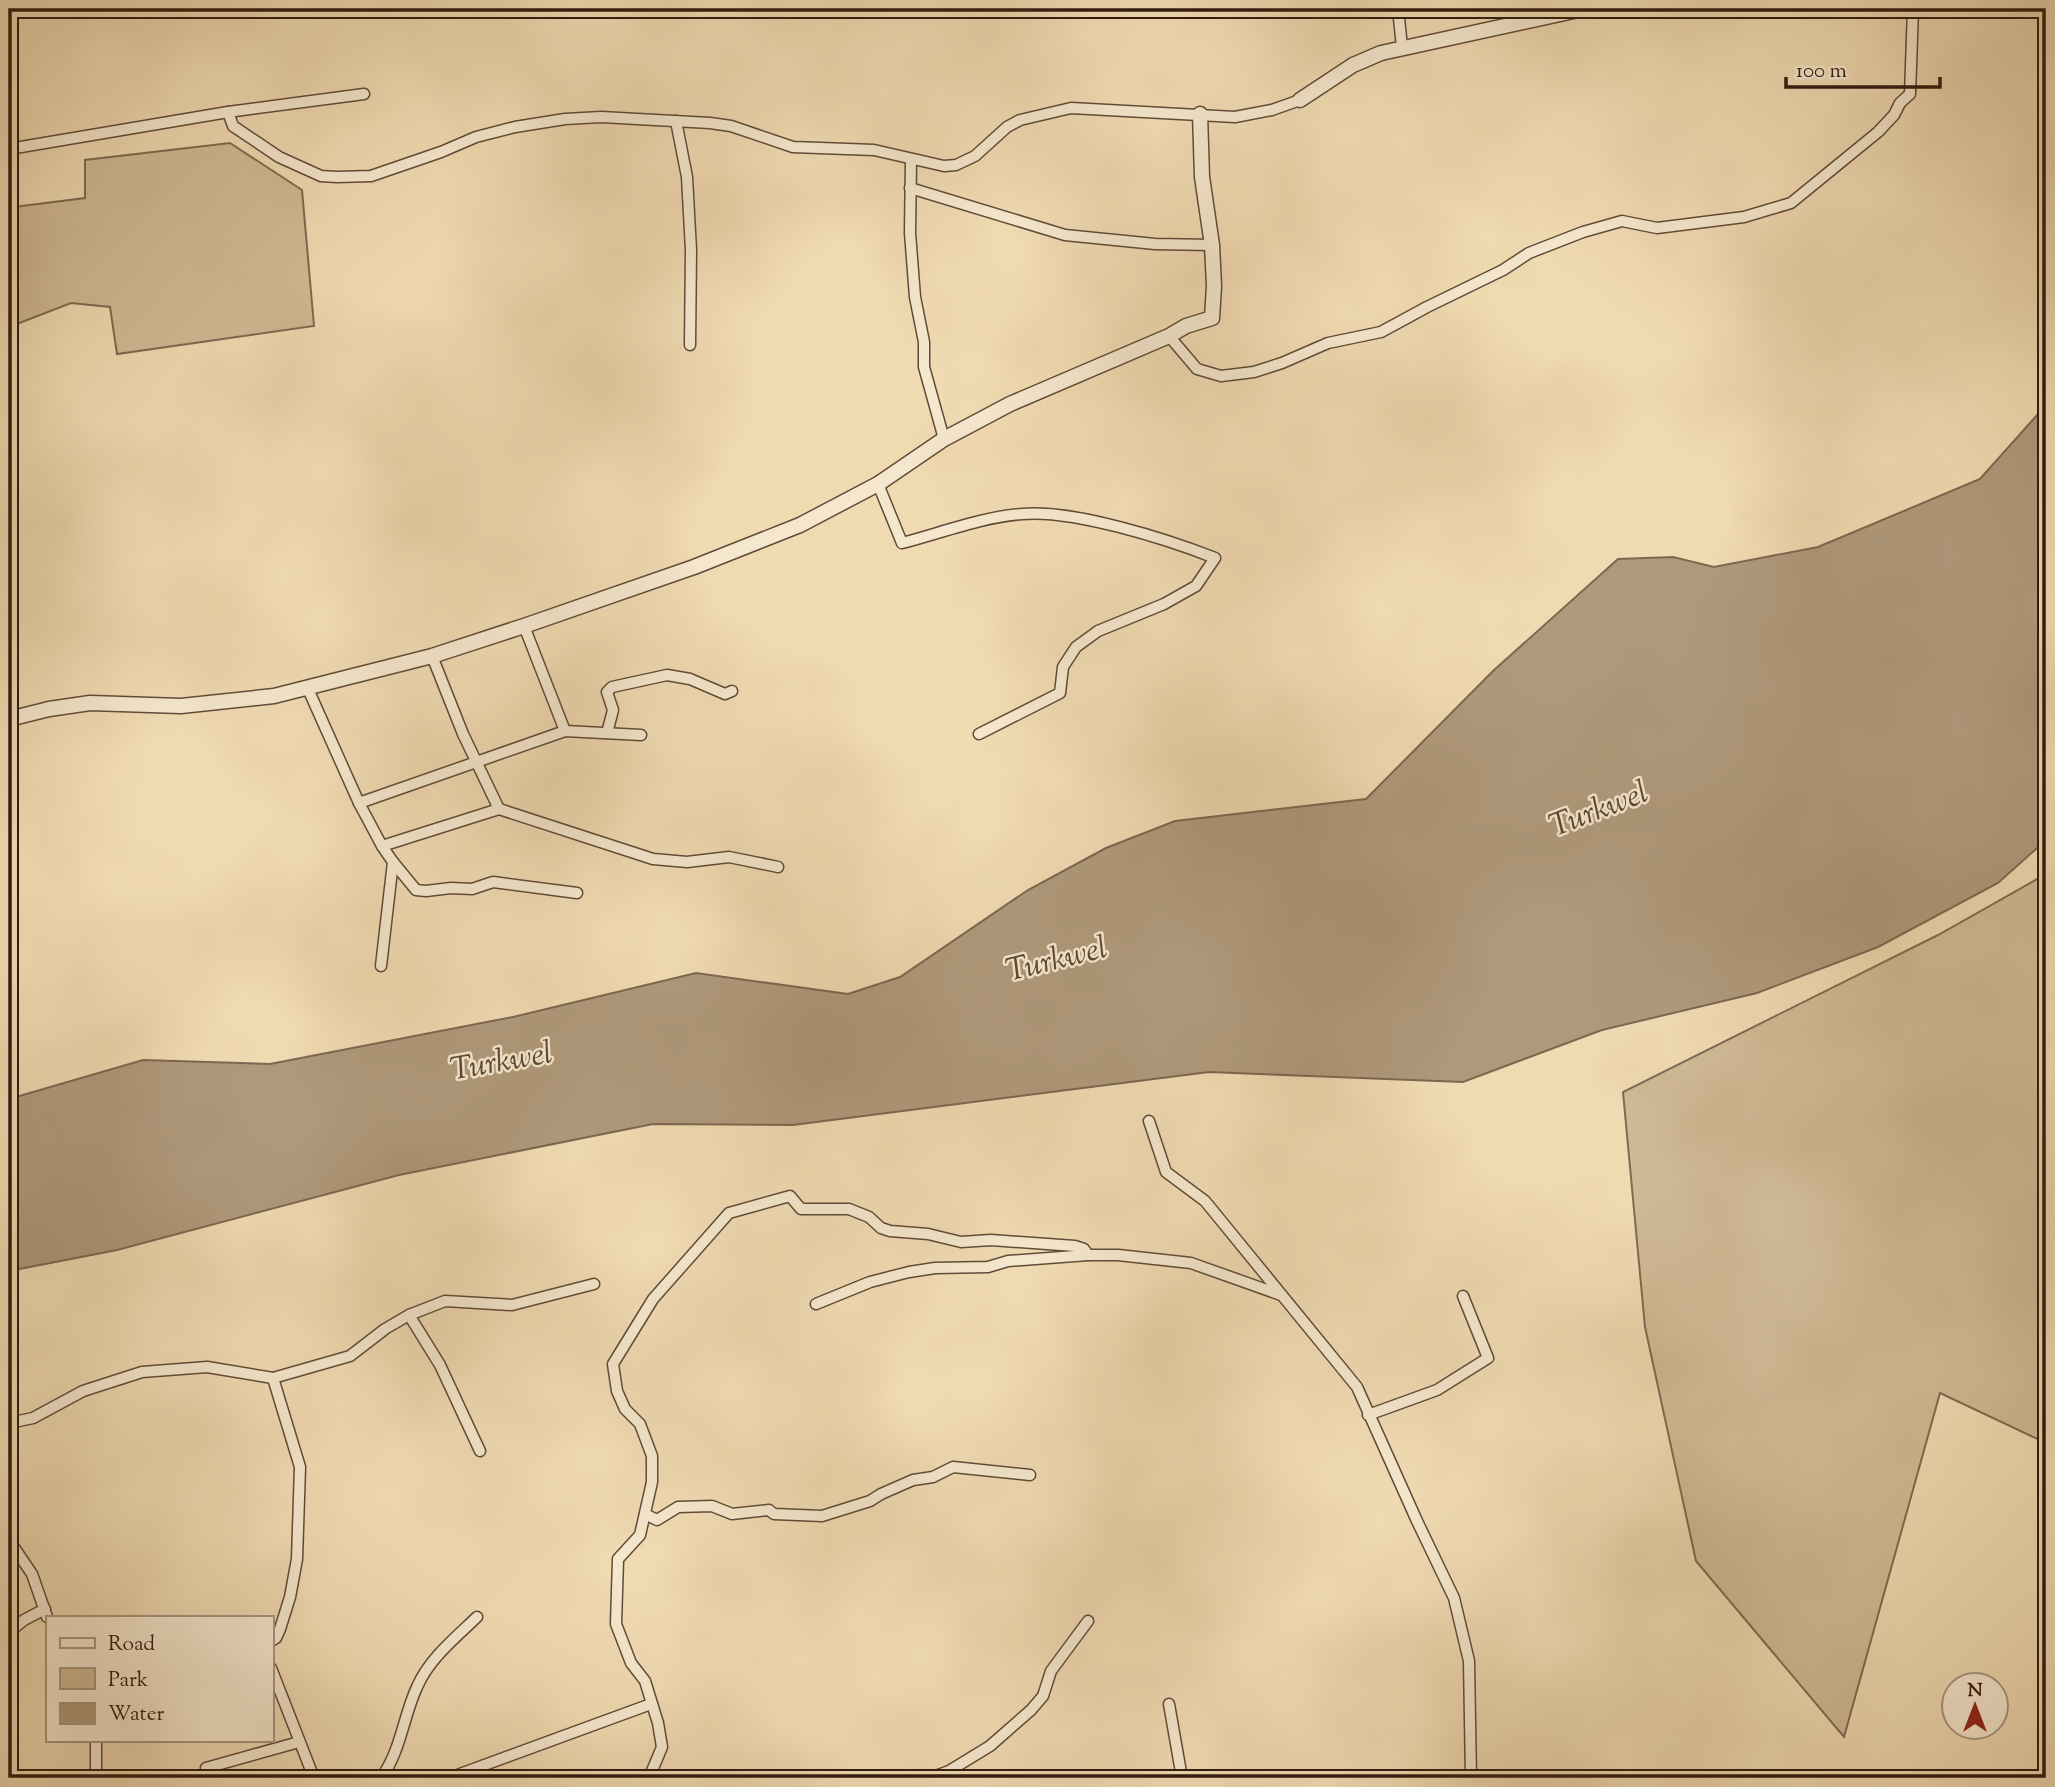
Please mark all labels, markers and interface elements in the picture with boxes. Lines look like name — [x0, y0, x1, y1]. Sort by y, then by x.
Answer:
scale bar — [1786, 46, 1940, 90]
text: 100 m — [1796, 57, 1847, 87]
water label: Turkwel — [1543, 771, 1655, 851]
water label: Turkwel — [1001, 926, 1112, 996]
water label: Turkwel — [447, 1031, 556, 1095]
legend — [46, 1616, 273, 1742]
text: Road — [108, 1630, 155, 1660]
text: Park — [108, 1666, 149, 1696]
north arrow — [1940, 1672, 2010, 1742]
text: N — [1967, 1678, 1983, 1705]
text: Water — [108, 1700, 165, 1730]

